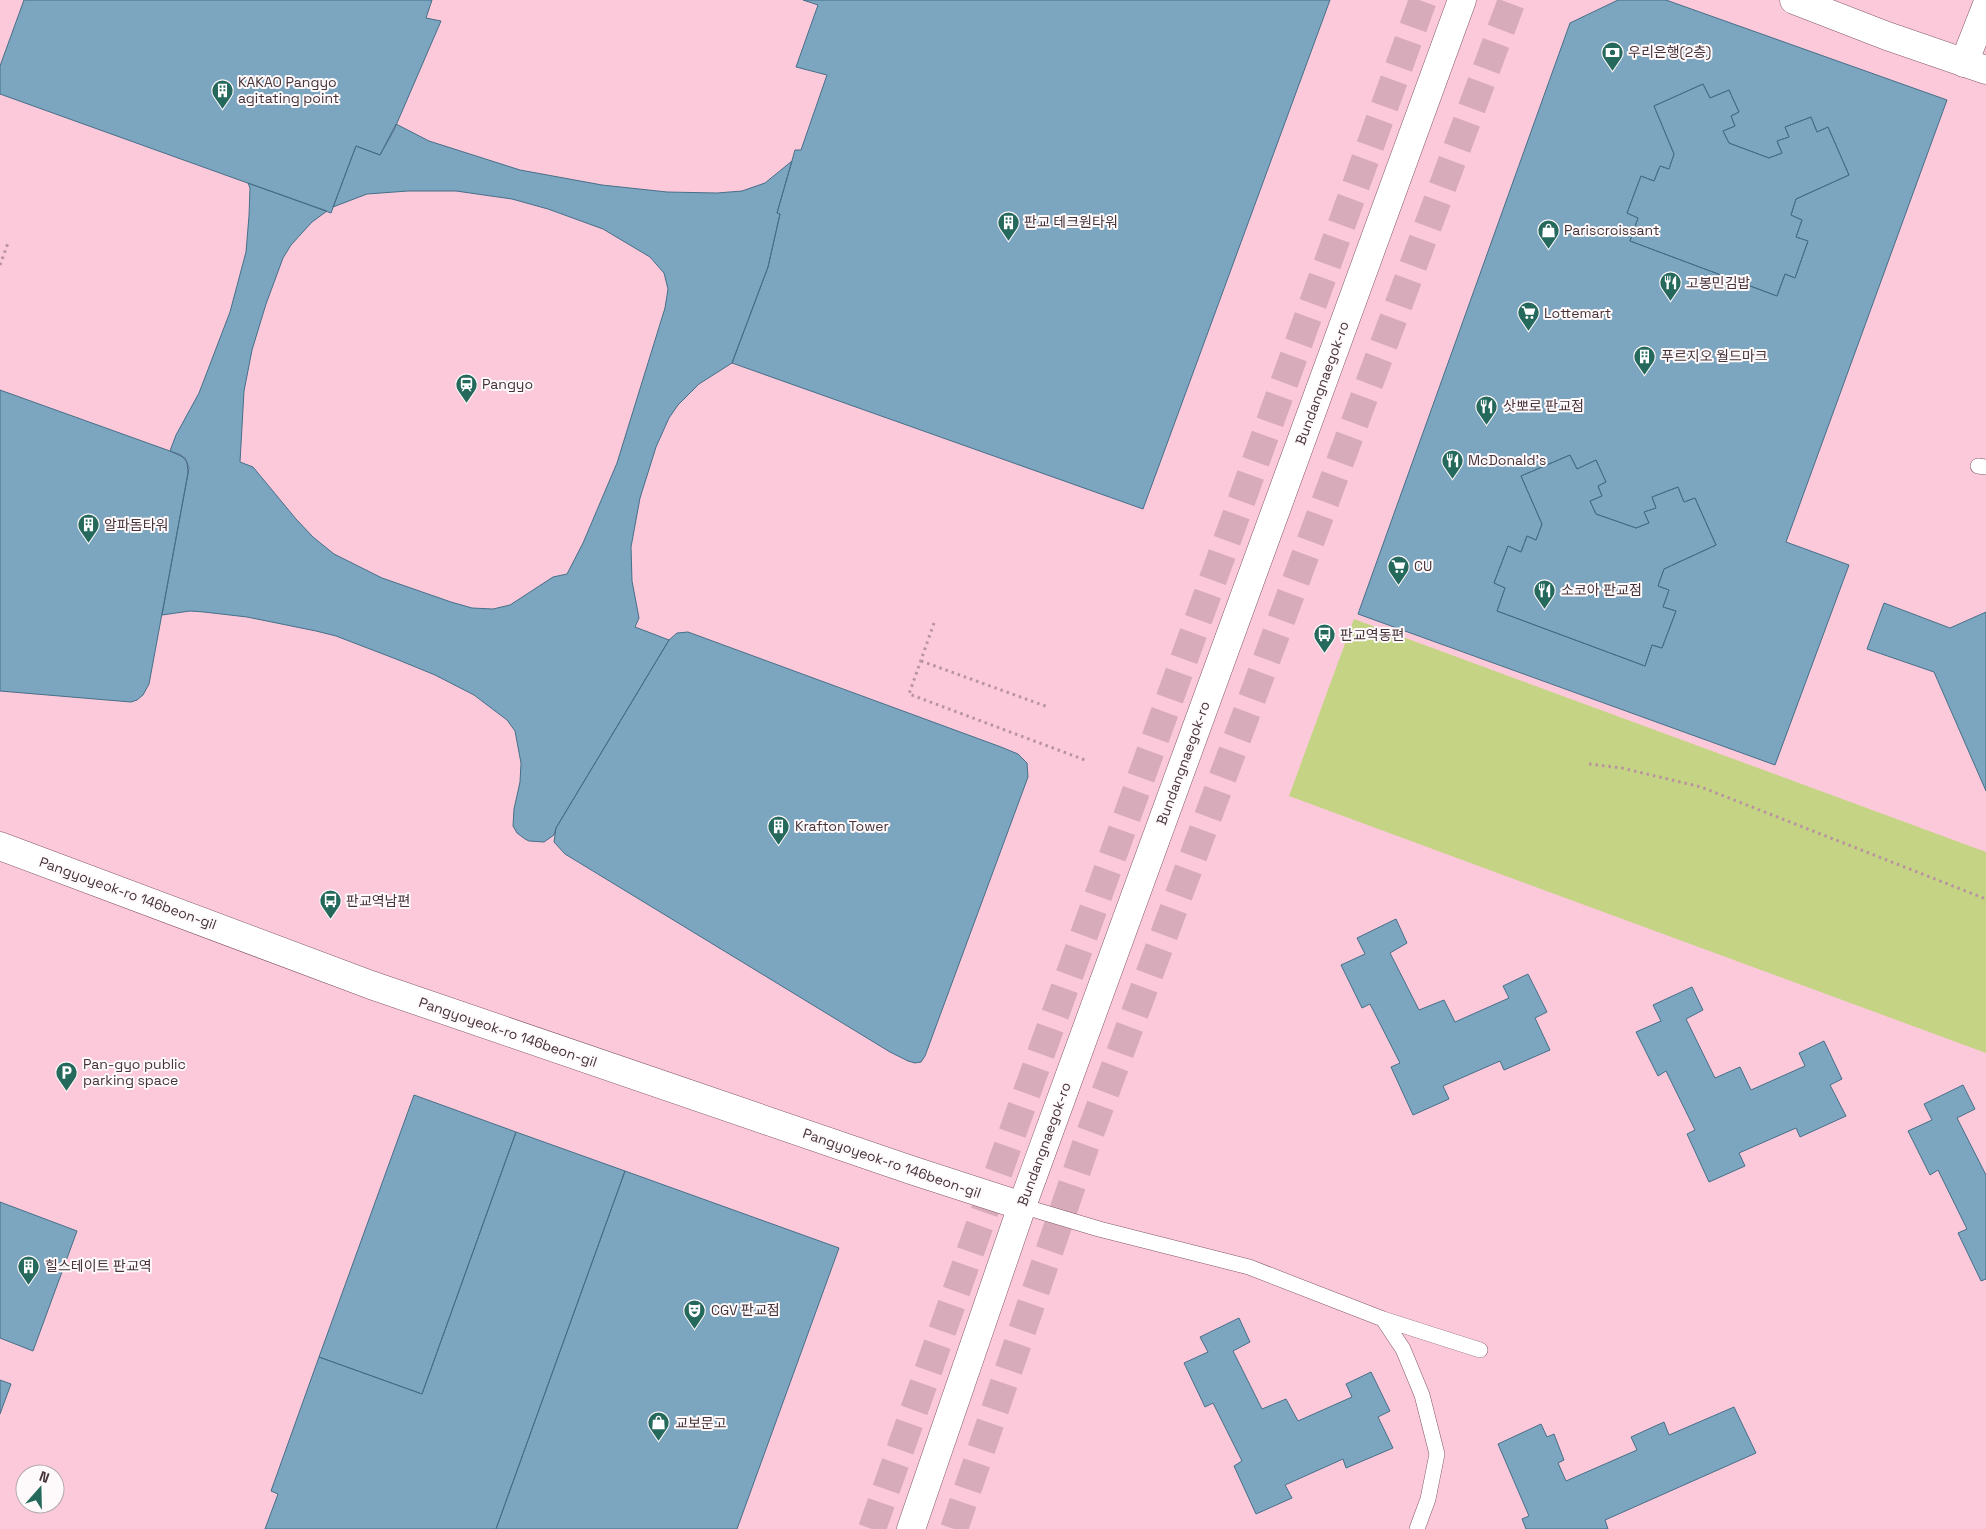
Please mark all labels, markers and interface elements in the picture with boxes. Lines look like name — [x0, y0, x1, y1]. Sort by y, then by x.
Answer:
bank icon: 우리은행(2층) — [1600, 40, 1624, 71]
place label: 우리은행(2층) — [1628, 43, 1711, 61]
place label: KAKAO Pangyo agitating point — [238, 73, 339, 107]
building icon: KAKAO Pangyo agitating point — [210, 78, 234, 109]
building icon: 판교 테크원타워 — [996, 210, 1020, 241]
place label: 판교 테크원타워 — [1024, 213, 1118, 231]
shop icon: Pariscroissant — [1536, 218, 1560, 249]
place label: Pariscroissant — [1564, 221, 1659, 239]
restaurant icon: 고봉민김밥 — [1658, 271, 1682, 302]
place label: 고봉민김밥 — [1686, 274, 1751, 292]
supermarket icon: Lottemart — [1516, 301, 1540, 332]
place label: Lottemart — [1544, 304, 1611, 322]
street label: Bundangnaegok-ro — [1291, 319, 1353, 447]
building icon: 푸르지오 월드마크 — [1633, 344, 1657, 375]
place label: 푸르지오 월드마크 — [1661, 347, 1768, 365]
station icon: Pangyo — [454, 372, 478, 403]
place label: Pangyo — [482, 375, 533, 393]
restaurant icon: 삿뽀로 판교점 — [1475, 394, 1499, 425]
place label: 삿뽀로 판교점 — [1503, 397, 1584, 415]
restaurant icon: McDonald's — [1440, 448, 1464, 479]
place label: McDonald's — [1468, 451, 1546, 469]
building icon: 알파돔타워 — [76, 513, 100, 544]
place label: 알파돔타워 — [104, 516, 168, 534]
supermarket icon: CU — [1386, 554, 1410, 585]
place label: CU — [1414, 557, 1432, 575]
restaurant icon: 소코아 판교점 — [1533, 578, 1557, 609]
place label: 소코아 판교점 — [1561, 581, 1642, 599]
bus stop icon: 판교역동편 — [1312, 623, 1336, 654]
place label: 판교역동편 — [1340, 626, 1404, 644]
street label: Bundangnaegok-ro — [1152, 699, 1214, 827]
building icon: Krafton Tower — [767, 814, 791, 845]
place label: Krafton Tower — [795, 817, 889, 835]
street label: Pangyoyeok-ro 146beon-gil — [37, 853, 219, 933]
bus stop icon: 판교역남편 — [318, 889, 342, 920]
place label: 판교역남편 — [346, 892, 410, 910]
street label: Pangyoyeok-ro 146beon-gil — [417, 993, 599, 1071]
place label: Pan-gyo public parking space — [83, 1055, 186, 1089]
parking icon: Pan-gyo public parking space — [55, 1060, 79, 1091]
street label: Bundangnaegok-ro — [1013, 1080, 1075, 1208]
street label: Pangyoyeok-ro 146beon-gil — [801, 1124, 983, 1202]
building icon: 힐스테이트 판교역 — [17, 1254, 41, 1285]
place label: 힐스테이트 판교역 — [45, 1257, 152, 1275]
theatre icon: CGV 판교점 — [683, 1298, 707, 1329]
place label: CGV 판교점 — [711, 1301, 780, 1319]
shop icon: 교보문고 — [647, 1411, 671, 1442]
place label: 교보문고 — [675, 1414, 727, 1432]
north arrow — [15, 1464, 65, 1514]
text: N — [37, 1467, 52, 1487]

